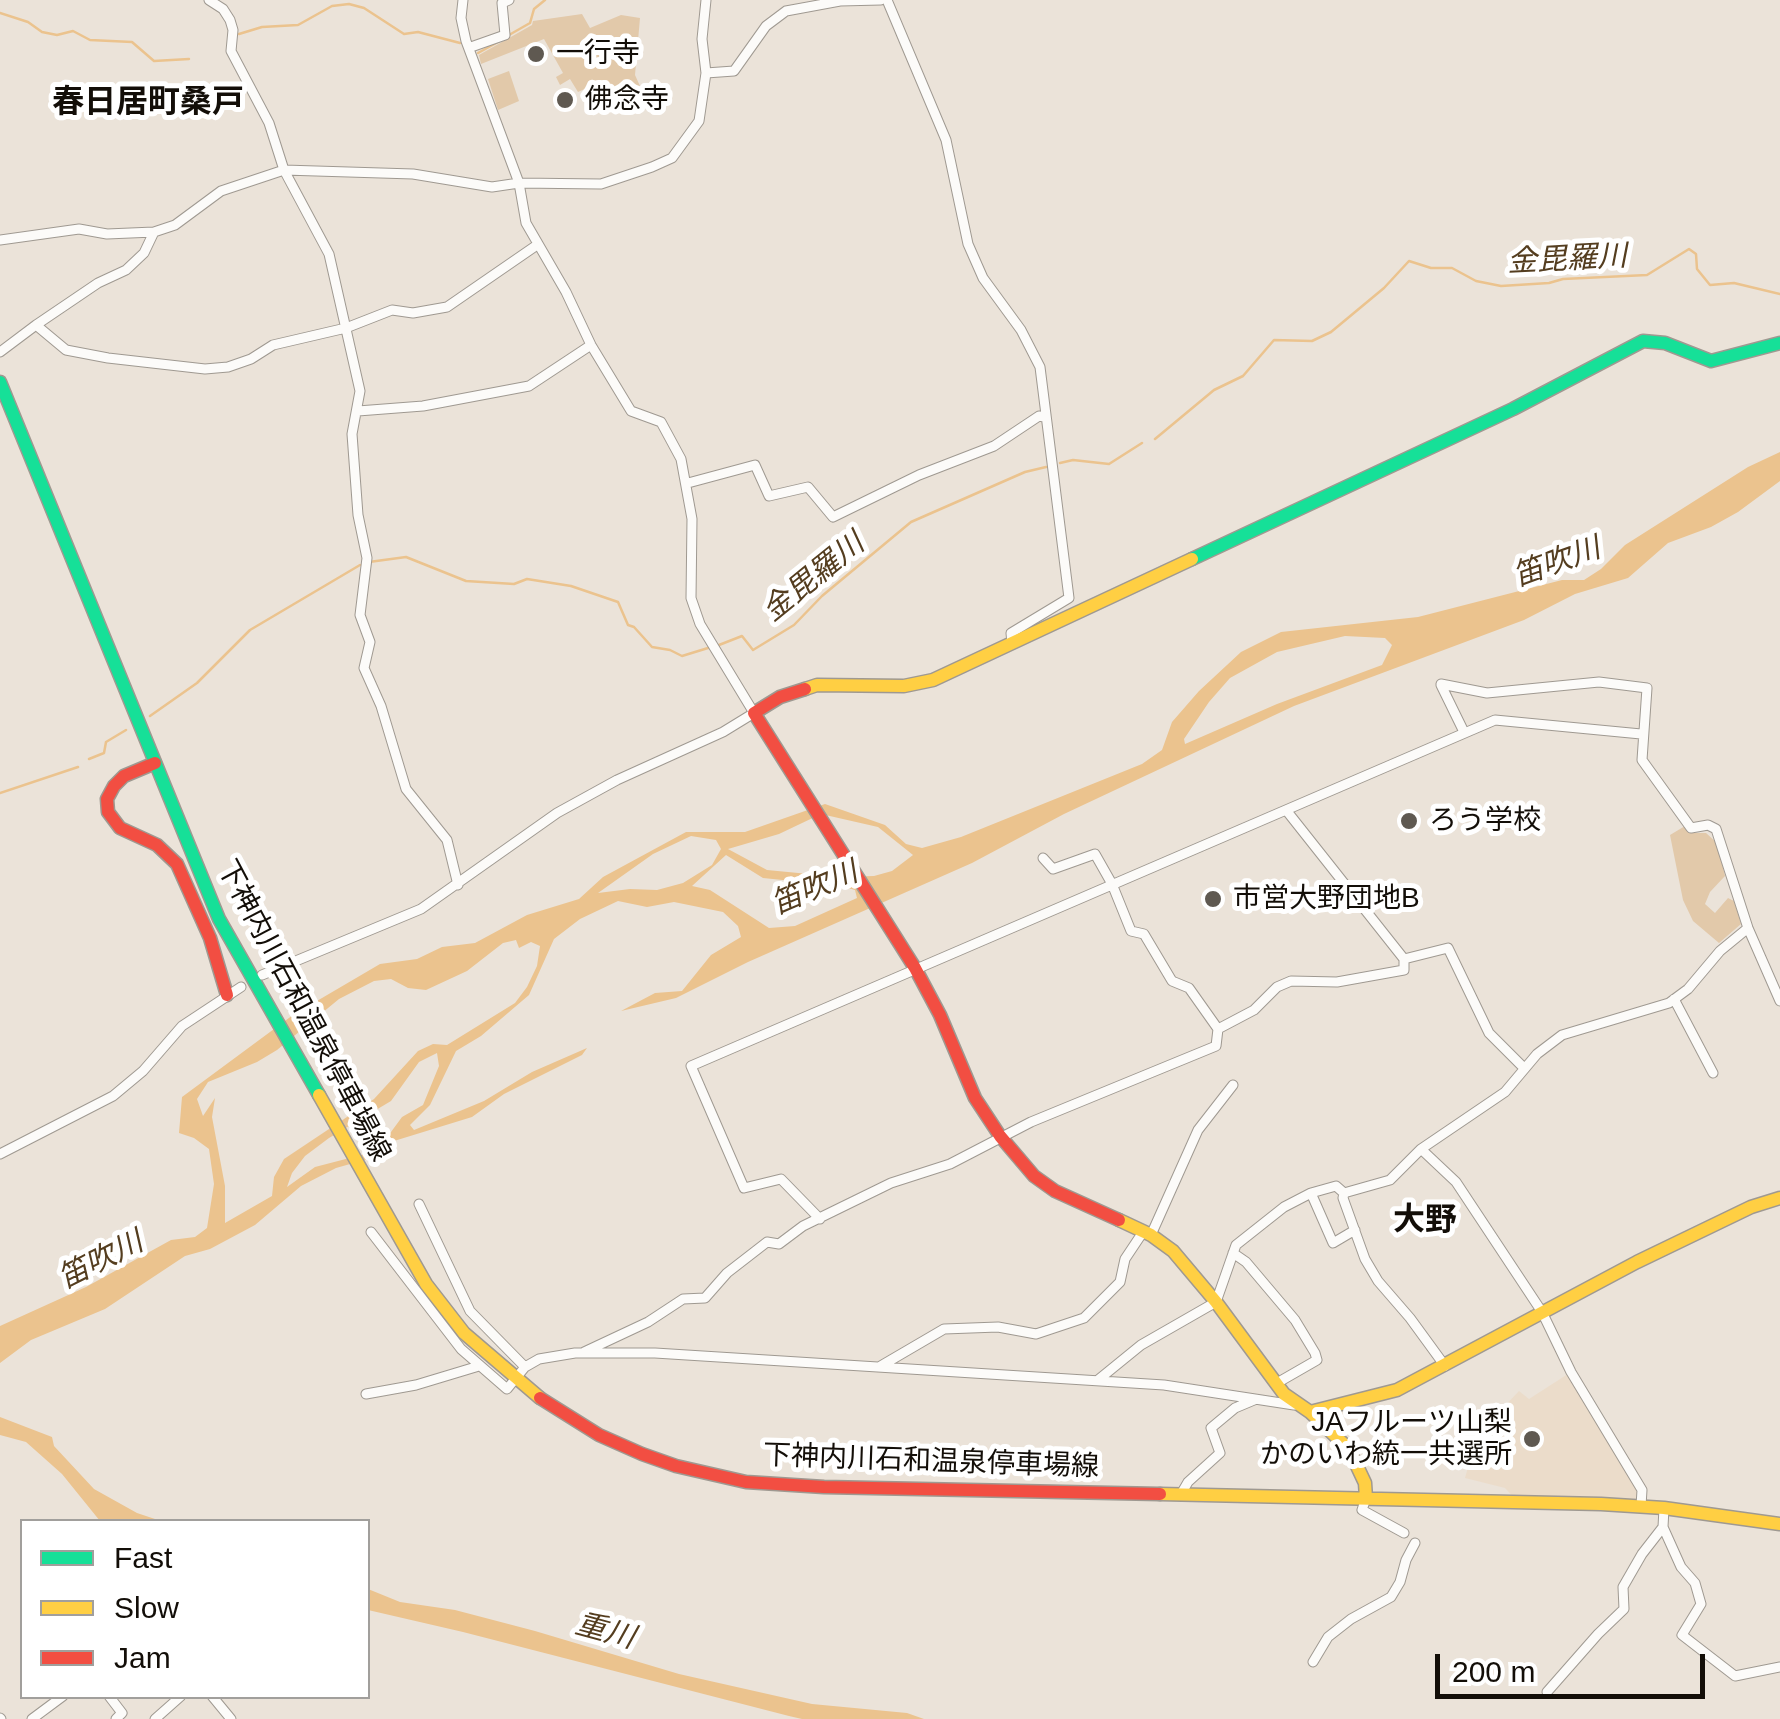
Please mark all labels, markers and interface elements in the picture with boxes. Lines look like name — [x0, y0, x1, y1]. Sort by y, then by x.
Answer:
place label: 一行寺 — [556, 37, 640, 71]
marker: 一行寺 — [525, 43, 547, 65]
place label: 佛念寺 — [585, 83, 669, 117]
district label: 春日居町桑戸 — [52, 84, 244, 122]
marker: 佛念寺 — [554, 89, 576, 111]
water label: 金毘羅川 — [1506, 239, 1628, 281]
water label: 金毘羅川 — [756, 526, 872, 630]
water label: 笛吹川 — [1509, 531, 1605, 595]
place label: ろう学校 — [1429, 804, 1541, 838]
marker: ろう学校 — [1398, 810, 1420, 832]
street label: 下神内川石和温泉停車場線 — [209, 855, 397, 1167]
water label: 笛吹川 — [767, 855, 863, 923]
place label: 市営大野団地B — [1233, 882, 1420, 916]
marker: 市営大野団地B — [1202, 888, 1224, 910]
district label: 大野 — [1393, 1202, 1457, 1240]
water label: 笛吹川 — [53, 1225, 149, 1297]
place label: JAフルーツ山梨 かのいわ統一共選所 — [1260, 1406, 1512, 1472]
marker: JAフルーツ山梨 かのいわ統一共選所 — [1521, 1428, 1543, 1450]
street label: 下神内川石和温泉停車場線 — [763, 1439, 1099, 1485]
legend — [20, 1519, 370, 1699]
text: Fast — [114, 1541, 172, 1574]
text: Slow — [114, 1591, 179, 1624]
water label: 重川 — [571, 1607, 639, 1657]
scale bar — [1440, 1634, 1710, 1696]
text: Jam — [114, 1641, 171, 1674]
text: 200 m — [1452, 1655, 1535, 1688]

